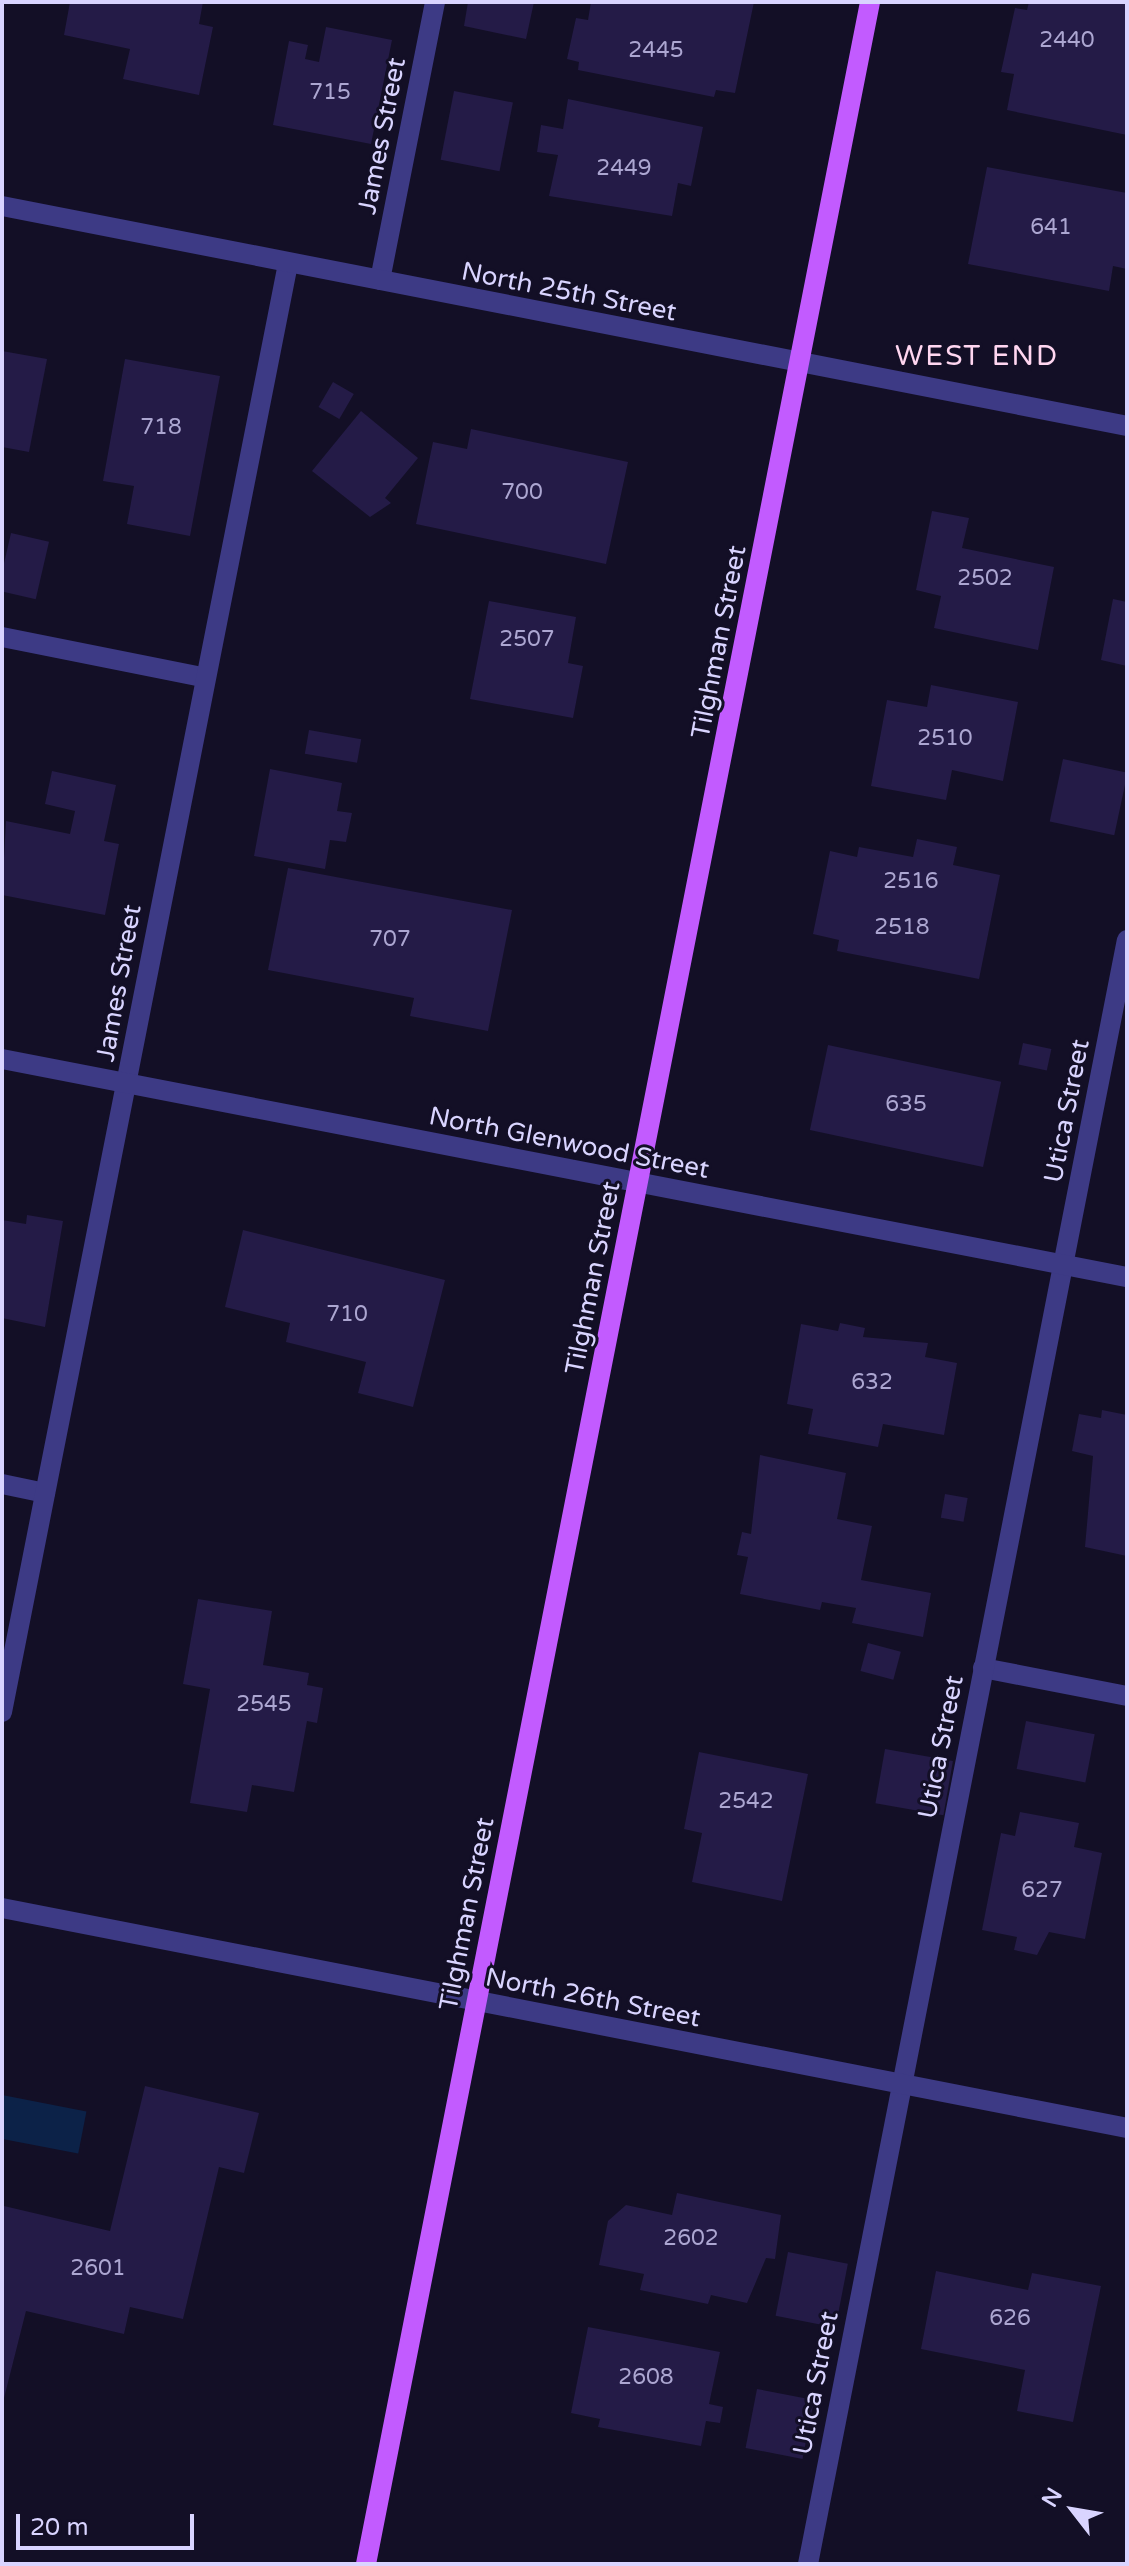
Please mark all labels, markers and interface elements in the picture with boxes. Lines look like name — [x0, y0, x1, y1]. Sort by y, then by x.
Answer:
house number: 2440 — [1039, 28, 1095, 54]
house number: 2445 — [628, 38, 684, 64]
street label: James Street — [352, 55, 412, 217]
house number: 715 — [309, 80, 351, 106]
house number: 2449 — [596, 156, 652, 182]
house number: 641 — [1030, 215, 1072, 241]
street label: North 25th Street — [459, 256, 679, 328]
district label: WEST END — [895, 339, 1059, 373]
house number: 718 — [140, 415, 182, 441]
house number: 700 — [501, 480, 543, 506]
street label: Tilghman Street — [685, 543, 753, 741]
house number: 2502 — [957, 566, 1013, 592]
house number: 2507 — [499, 627, 555, 653]
house number: 2510 — [917, 726, 973, 752]
house number: 2516 — [883, 869, 939, 895]
street label: James Street — [90, 902, 148, 1064]
house number: 2518 — [874, 915, 930, 941]
house number: 707 — [369, 927, 411, 953]
street label: Utica Street — [1038, 1037, 1096, 1185]
house number: 635 — [885, 1092, 927, 1118]
street label: North Glenwood Street — [426, 1101, 712, 1185]
street label: Tilghman Street — [559, 1179, 627, 1377]
house number: 710 — [326, 1302, 368, 1328]
house number: 632 — [851, 1370, 893, 1396]
street label: Utica Street — [912, 1673, 970, 1821]
house number: 2545 — [236, 1692, 292, 1718]
house number: 2542 — [718, 1789, 774, 1815]
street label: Tilghman Street — [433, 1815, 501, 2013]
house number: 627 — [1021, 1878, 1063, 1904]
street label: North 26th Street — [483, 1962, 703, 2034]
house number: 2602 — [663, 2226, 719, 2252]
house number: 2601 — [70, 2256, 126, 2282]
house number: 626 — [989, 2306, 1031, 2332]
street label: Utica Street — [787, 2309, 845, 2457]
house number: 2608 — [618, 2365, 674, 2391]
north arrow — [1033, 2470, 1113, 2550]
text: N — [1037, 2483, 1068, 2512]
scale bar — [20, 2498, 198, 2548]
text: 20 m — [30, 2513, 88, 2542]

